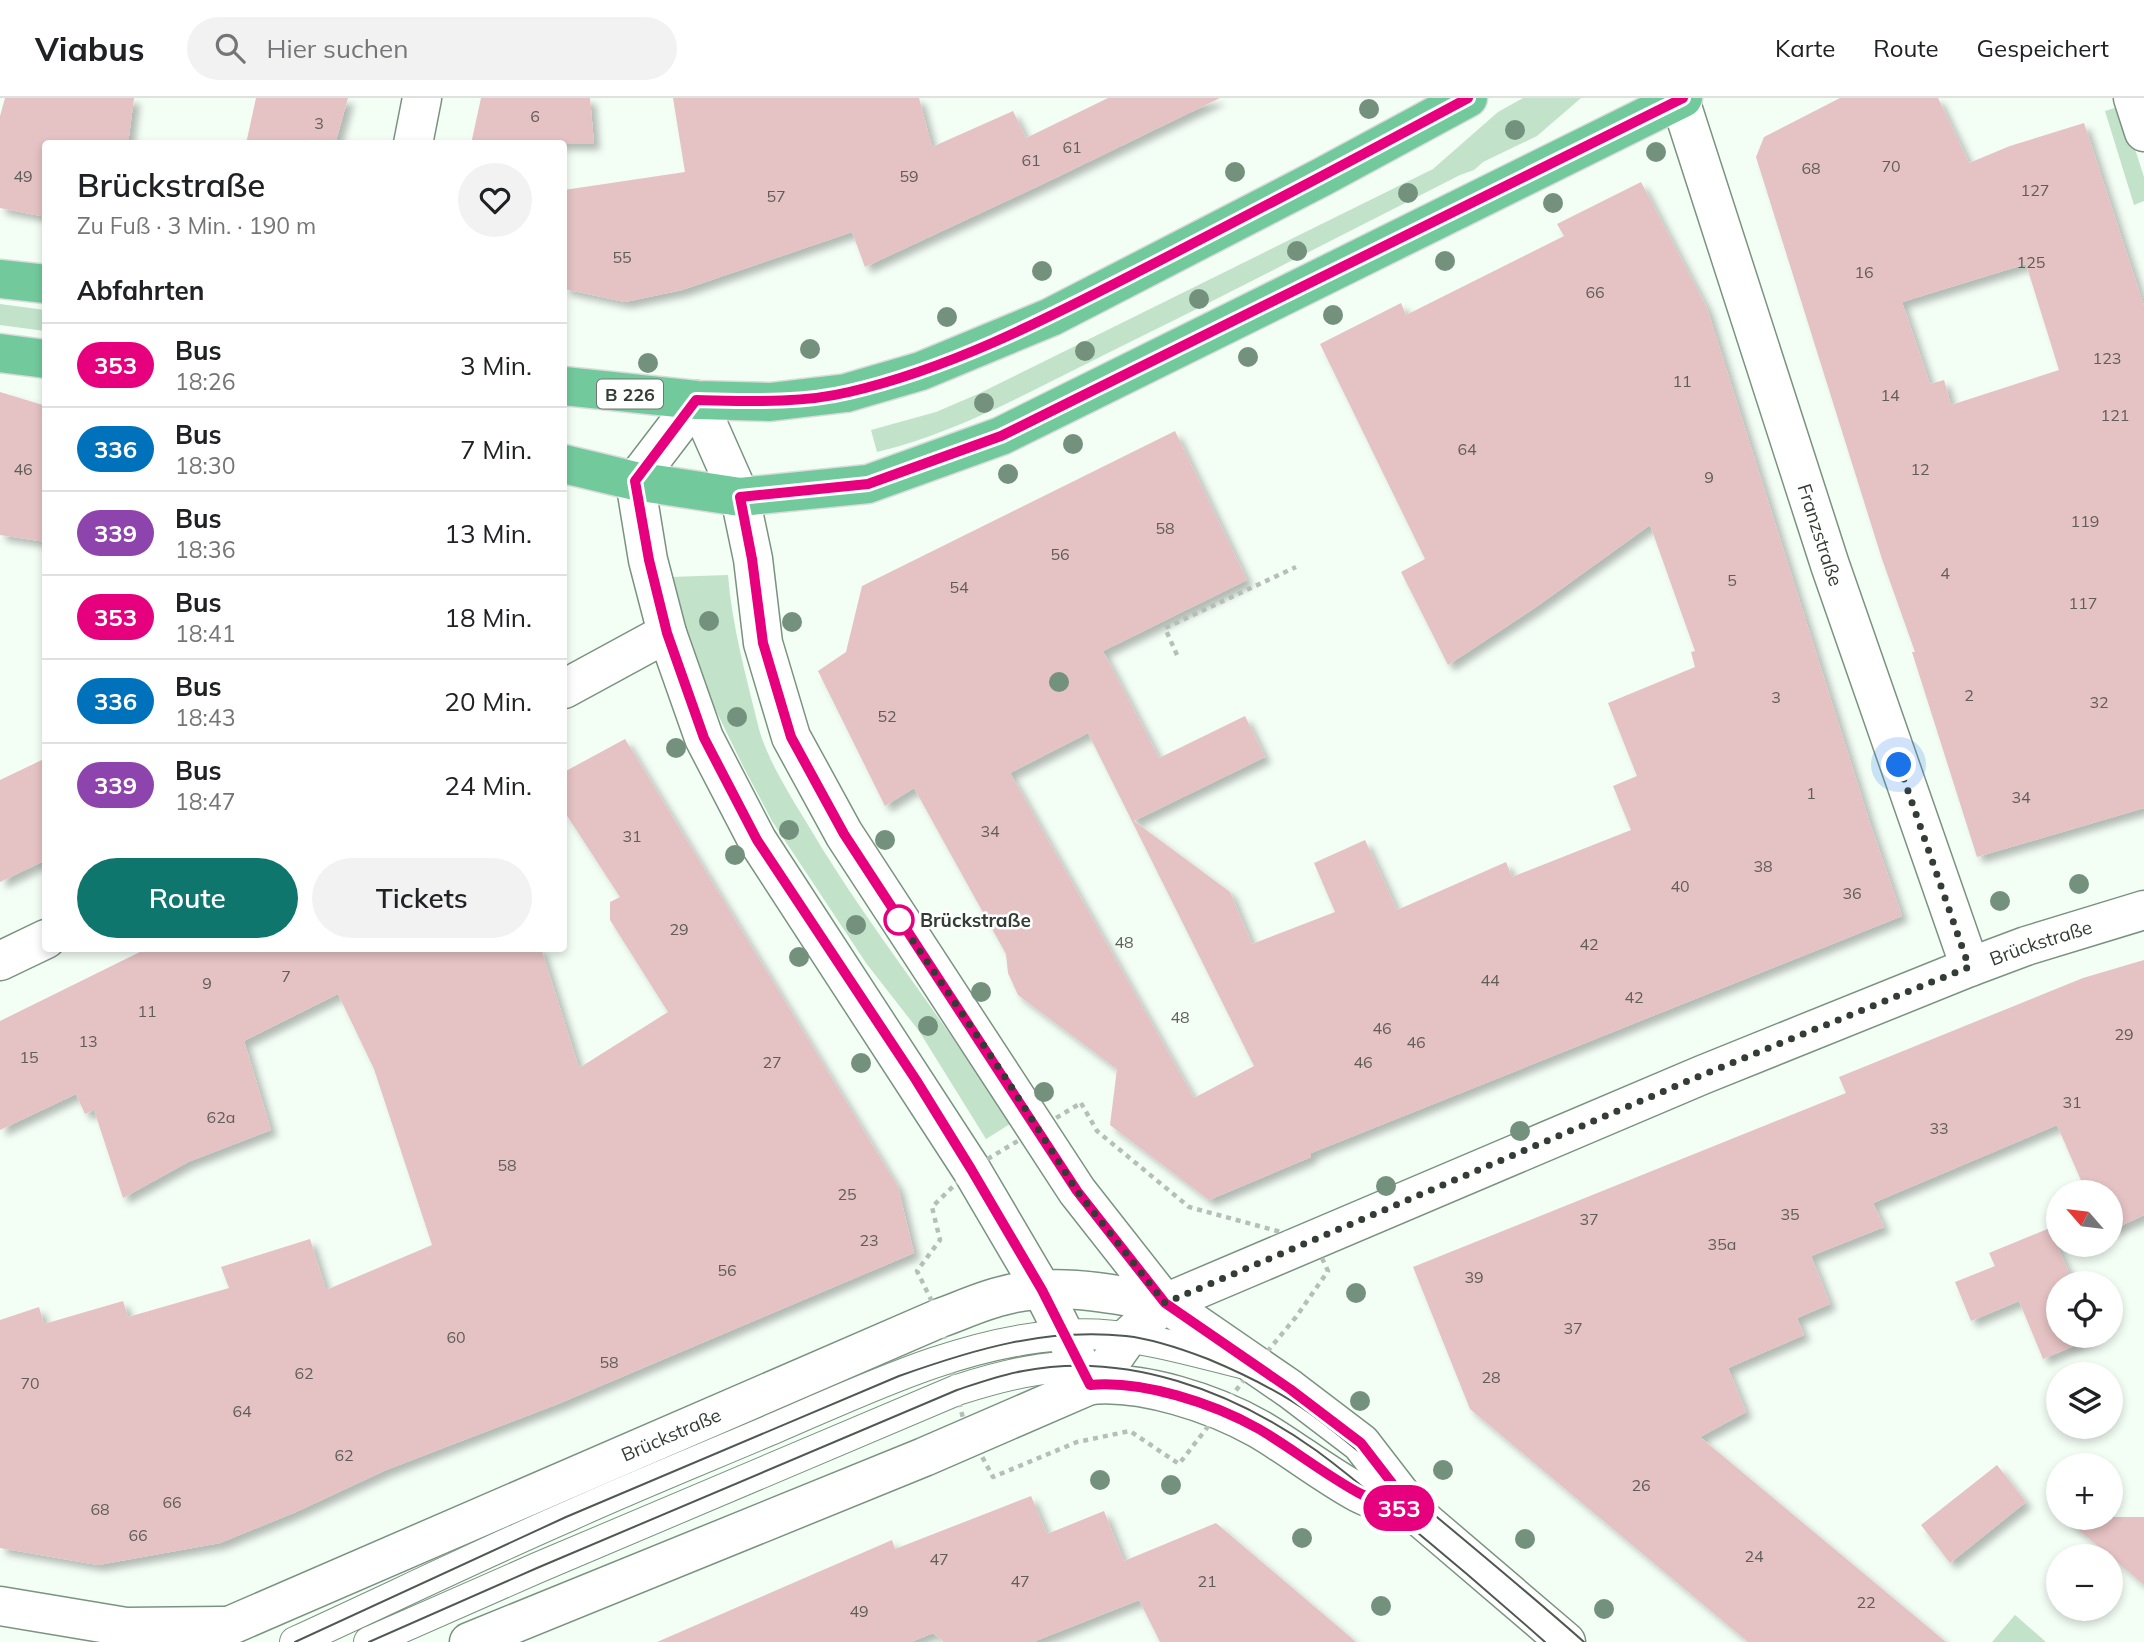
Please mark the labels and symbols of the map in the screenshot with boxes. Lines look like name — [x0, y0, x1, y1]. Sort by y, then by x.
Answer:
house number: 6 — [530, 106, 540, 126]
house number: 3 — [314, 113, 324, 133]
house number: 61 — [1062, 137, 1082, 157]
house number: 61 — [1021, 150, 1041, 170]
house number: 70 — [1881, 156, 1901, 176]
house number: 68 — [1801, 158, 1821, 178]
house number: 49 — [13, 166, 33, 186]
house number: 59 — [899, 166, 919, 186]
house number: 127 — [2021, 180, 2049, 200]
house number: 57 — [766, 186, 786, 206]
house number: 55 — [612, 247, 632, 267]
house number: 125 — [2017, 252, 2045, 272]
house number: 16 — [1854, 262, 1874, 282]
house number: 66 — [1585, 282, 1605, 302]
house number: 123 — [2093, 348, 2121, 368]
house number: 11 — [1672, 371, 1692, 391]
road number: B 226 — [597, 380, 663, 408]
house number: 14 — [1880, 385, 1900, 405]
house number: 121 — [2101, 405, 2129, 425]
house number: 64 — [1457, 439, 1477, 459]
house number: 46 — [13, 459, 33, 479]
house number: 12 — [1910, 459, 1930, 479]
house number: 9 — [1704, 467, 1714, 487]
street label: Franzstraße — [1793, 481, 1848, 589]
house number: 119 — [2071, 511, 2099, 531]
house number: 58 — [1155, 518, 1175, 538]
house number: 56 — [1050, 544, 1070, 564]
house number: 4 — [1940, 563, 1950, 583]
house number: 5 — [1727, 570, 1737, 590]
house number: 54 — [949, 577, 969, 597]
house number: 117 — [2069, 593, 2097, 613]
house number: 2 — [1964, 685, 1974, 705]
house number: 3 — [1771, 687, 1781, 707]
house number: 32 — [2089, 692, 2109, 712]
house number: 52 — [877, 706, 897, 726]
your location — [1881, 747, 1916, 782]
house number: 1 — [1806, 783, 1816, 803]
house number: 34 — [2011, 787, 2031, 807]
house number: 34 — [980, 821, 1000, 841]
house number: 31 — [622, 826, 642, 846]
house number: 38 — [1753, 856, 1773, 876]
house number: 40 — [1670, 876, 1690, 896]
house number: 36 — [1842, 883, 1862, 903]
marker: Brückstraße — [884, 905, 914, 935]
place label: Brückstraße — [920, 908, 1031, 932]
street label: Brückstraße — [1986, 915, 2095, 971]
house number: 29 — [669, 919, 689, 939]
house number: 48 — [1114, 932, 1134, 952]
house number: 42 — [1579, 934, 1599, 954]
house number: 7 — [281, 966, 291, 986]
house number: 44 — [1480, 970, 1500, 990]
house number: 9 — [202, 973, 212, 993]
house number: 42 — [1624, 987, 1644, 1007]
house number: 11 — [137, 1001, 157, 1021]
house number: 48 — [1170, 1007, 1190, 1027]
house number: 46 — [1372, 1018, 1392, 1038]
house number: 29 — [2114, 1024, 2134, 1044]
house number: 13 — [78, 1031, 98, 1051]
house number: 46 — [1406, 1032, 1426, 1052]
house number: 15 — [19, 1047, 39, 1067]
house number: 27 — [762, 1052, 782, 1072]
house number: 46 — [1353, 1052, 1373, 1072]
house number: 31 — [2062, 1092, 2082, 1112]
house number: 62a — [207, 1107, 235, 1127]
house number: 33 — [1929, 1118, 1949, 1138]
house number: 58 — [497, 1155, 517, 1175]
north arrow — [2046, 1180, 2123, 1256]
house number: 25 — [837, 1184, 857, 1204]
house number: 35 — [1780, 1204, 1800, 1224]
house number: 37 — [1579, 1209, 1599, 1229]
house number: 23 — [859, 1230, 879, 1250]
house number: 35a — [1708, 1234, 1736, 1254]
house number: 56 — [717, 1260, 737, 1280]
house number: 39 — [1464, 1267, 1484, 1287]
house number: 37 — [1563, 1318, 1583, 1338]
house number: 60 — [446, 1327, 466, 1347]
house number: 58 — [599, 1352, 619, 1372]
house number: 62 — [294, 1363, 314, 1383]
house number: 28 — [1481, 1367, 1501, 1387]
house number: 70 — [20, 1373, 40, 1393]
house number: 64 — [232, 1401, 252, 1421]
street label: Brückstraße — [617, 1402, 725, 1467]
house number: 62 — [334, 1445, 354, 1465]
house number: 26 — [1631, 1475, 1651, 1495]
line badge: 353 — [1359, 1485, 1439, 1531]
house number: 66 — [162, 1492, 182, 1512]
house number: 68 — [90, 1499, 110, 1519]
house number: 66 — [128, 1525, 148, 1545]
house number: 24 — [1744, 1546, 1764, 1566]
house number: 47 — [929, 1549, 949, 1569]
house number: 47 — [1010, 1571, 1030, 1591]
house number: 21 — [1197, 1571, 1217, 1591]
house number: 22 — [1856, 1592, 1876, 1612]
house number: 49 — [849, 1601, 869, 1621]

